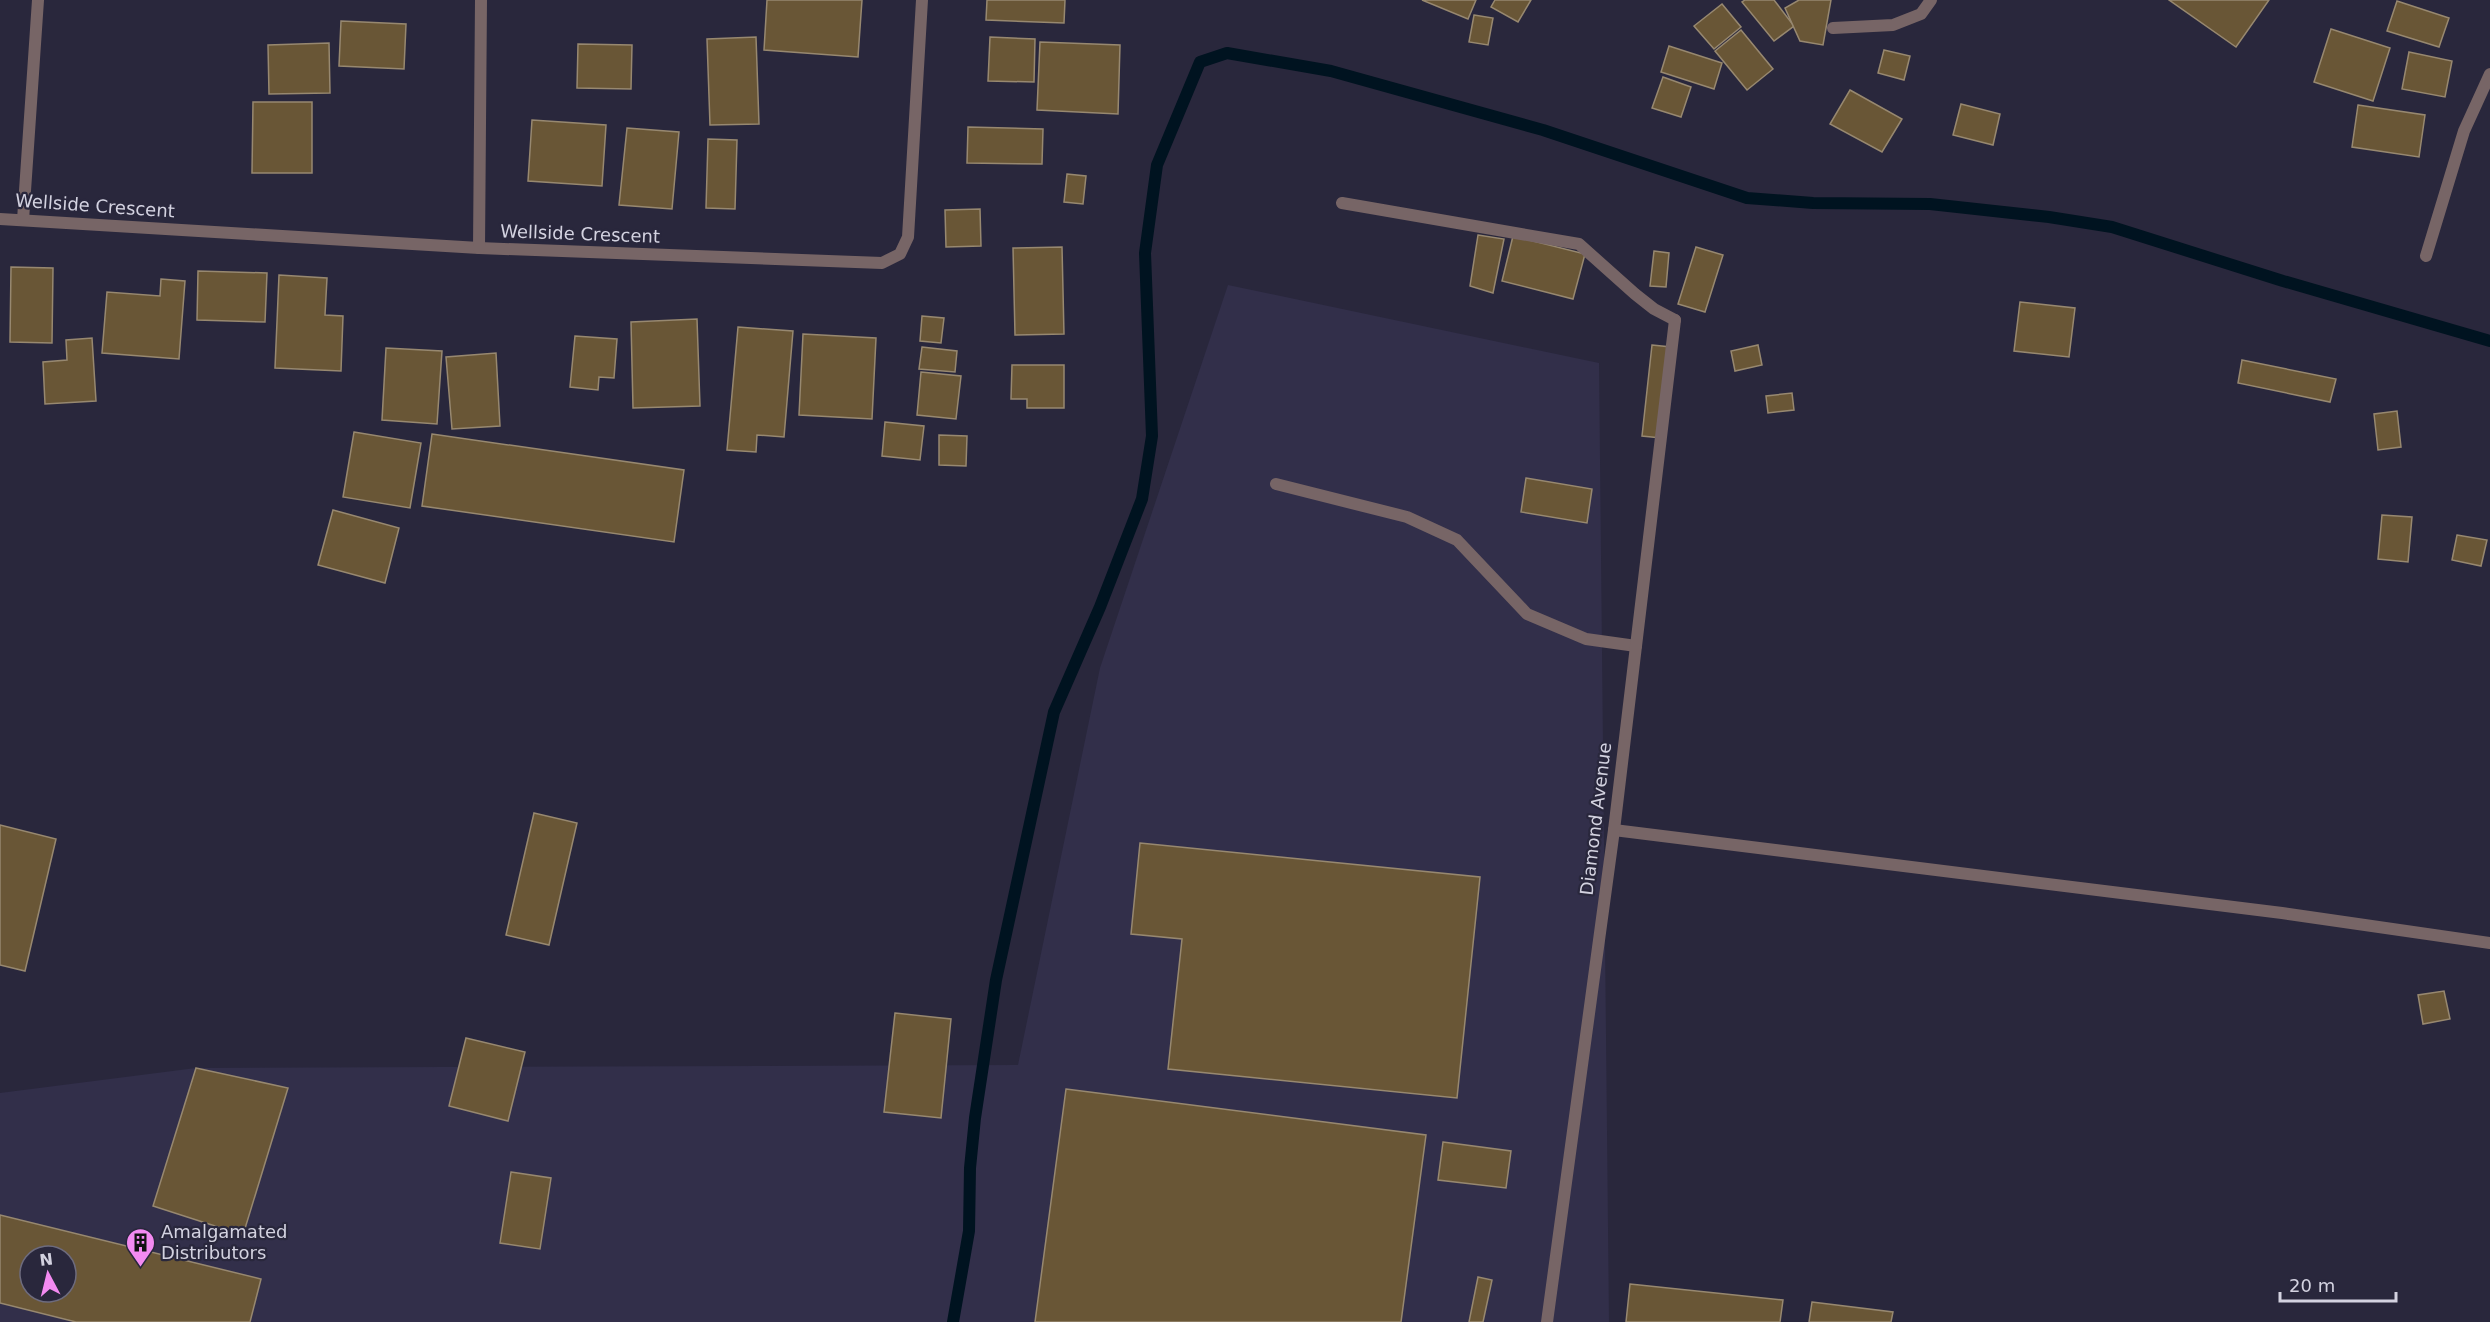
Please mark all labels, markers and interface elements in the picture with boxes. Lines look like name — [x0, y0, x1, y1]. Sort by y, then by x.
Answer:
street label: Wellside Crescent — [15, 189, 176, 222]
street label: Wellside Crescent — [500, 220, 660, 247]
street label: Diamond Avenue — [1576, 741, 1615, 897]
place label: Amalgamated Distributors — [161, 1221, 287, 1263]
building icon: Amalgamated Distributors — [124, 1226, 156, 1268]
north arrow — [18, 1244, 78, 1304]
text: N — [38, 1249, 54, 1270]
scale bar — [2280, 1265, 2396, 1303]
text: 20 m — [2289, 1275, 2335, 1296]

